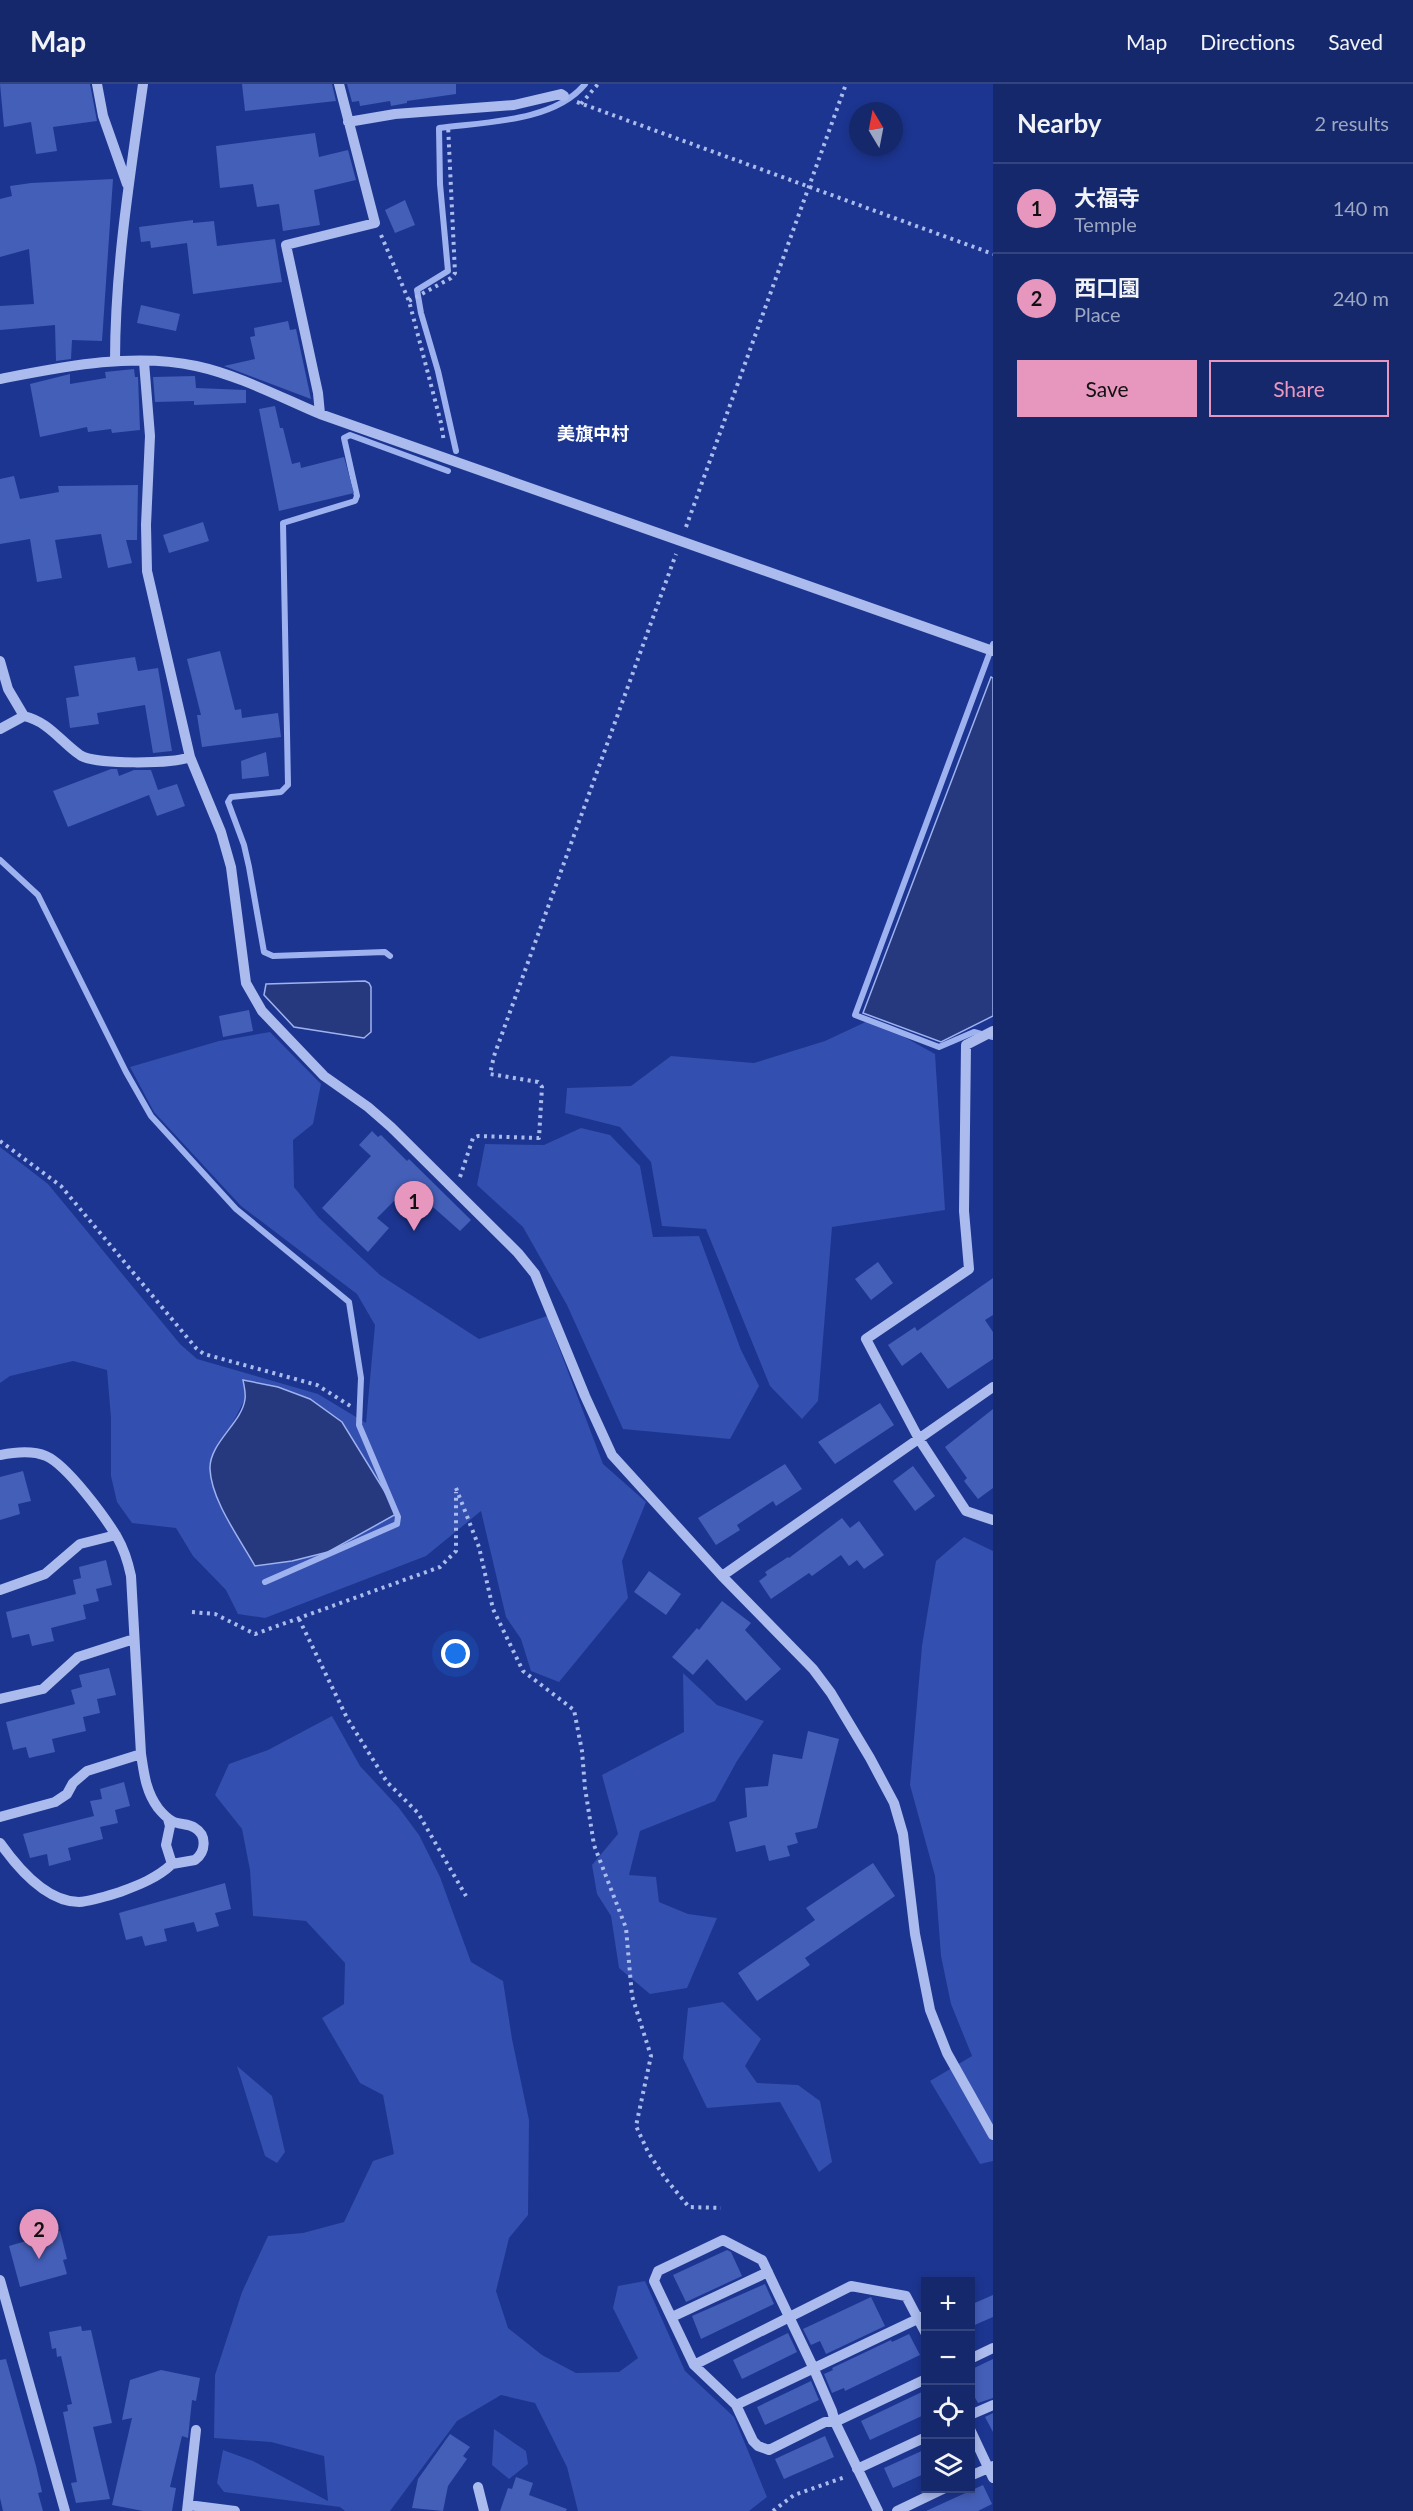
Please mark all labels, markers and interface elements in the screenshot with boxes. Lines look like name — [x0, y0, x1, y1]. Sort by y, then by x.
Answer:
text: Map — [30, 24, 86, 58]
text: Map — [1126, 29, 1167, 54]
text: Directions — [1200, 29, 1295, 54]
text: Saved — [1328, 29, 1383, 54]
north arrow — [849, 102, 903, 156]
text: Nearby — [1017, 107, 1102, 139]
text: 2 results — [1314, 111, 1389, 135]
text: 大福寺 — [1074, 184, 1140, 211]
text: 1 — [1031, 196, 1042, 220]
text: 140 m — [1333, 196, 1389, 220]
text: Temple — [1074, 212, 1137, 236]
text: 西口園 — [1074, 274, 1140, 301]
text: 2 — [1031, 286, 1042, 310]
text: 240 m — [1333, 286, 1389, 310]
text: Place — [1074, 302, 1121, 326]
button: Save — [1017, 360, 1197, 417]
button: Share — [1209, 360, 1389, 417]
district label: 美旗中村 — [557, 422, 629, 444]
pin: 1 — [394, 1182, 434, 1231]
your location — [441, 1639, 470, 1668]
pin: 2 — [20, 2210, 58, 2259]
map controls — [921, 2277, 975, 2493]
button: + — [921, 2277, 975, 2331]
button: − — [921, 2331, 975, 2385]
button: locate — [921, 2385, 975, 2439]
button: layers — [921, 2439, 975, 2493]

